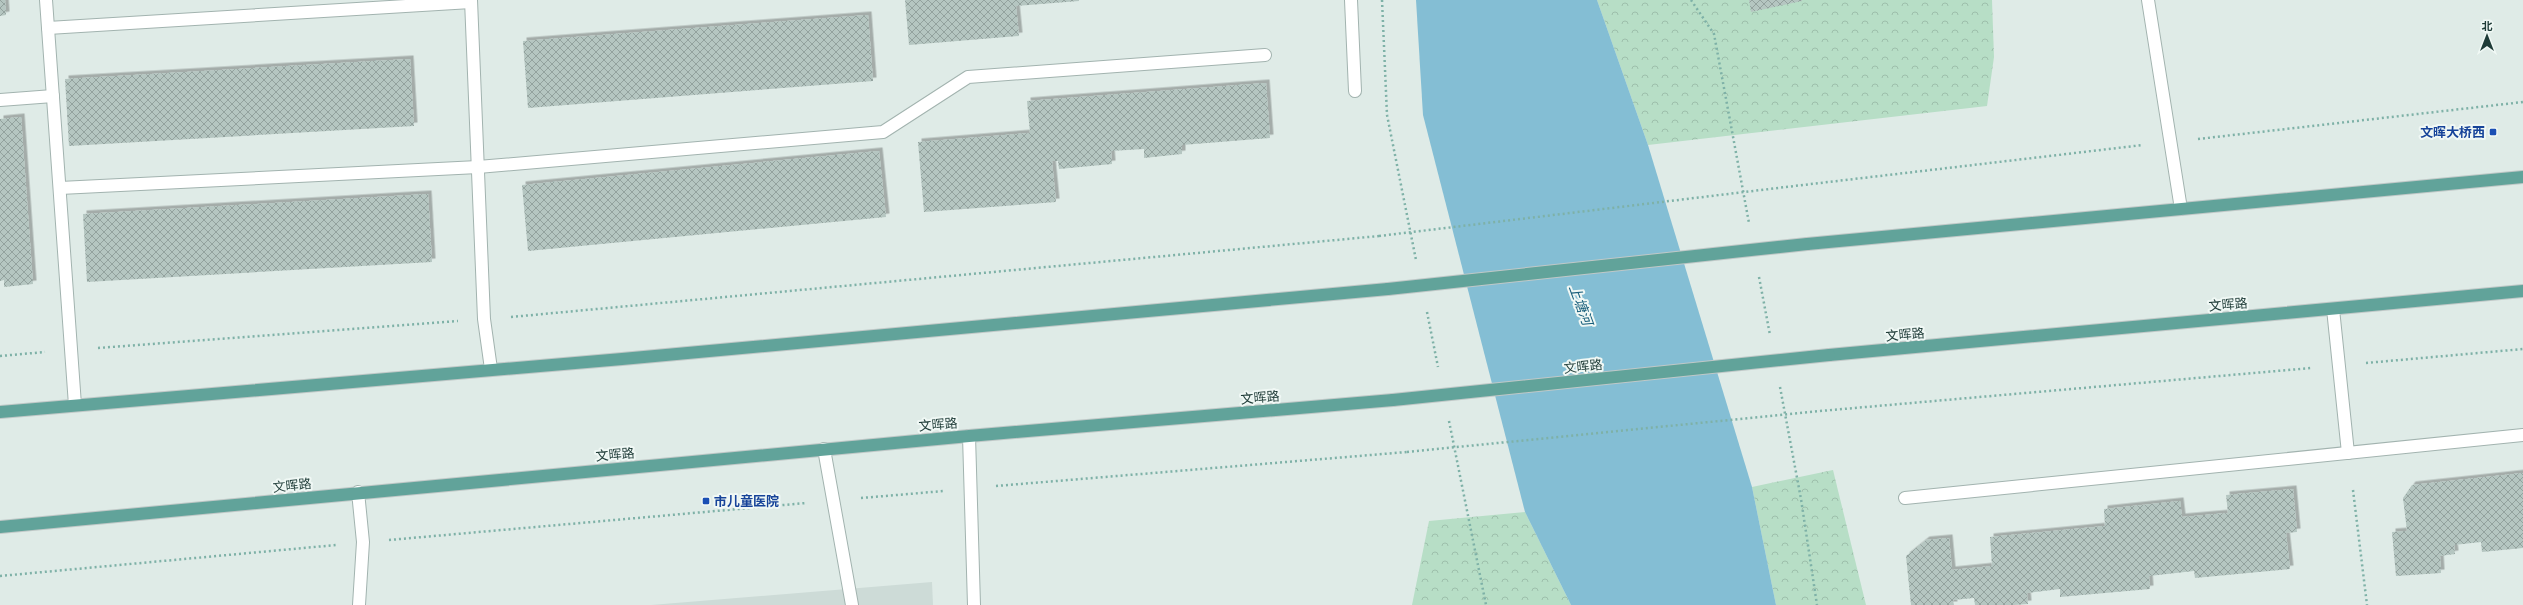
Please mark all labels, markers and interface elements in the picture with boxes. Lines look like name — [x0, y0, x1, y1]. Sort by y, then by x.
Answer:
north arrow — [2467, 16, 2507, 56]
text: 北 — [2482, 19, 2493, 33]
place label: 文晖大桥西 — [2420, 124, 2485, 140]
marker: 文晖大桥西 — [2488, 127, 2498, 137]
water label: 上塘河 — [1565, 282, 1598, 331]
street label: 文晖路 — [2208, 294, 2248, 314]
street label: 文晖路 — [1885, 324, 1925, 344]
street label: 文晖路 — [1563, 356, 1603, 376]
street label: 文晖路 — [1240, 387, 1280, 407]
street label: 文晖路 — [918, 414, 958, 434]
street label: 文晖路 — [595, 444, 635, 464]
street label: 文晖路 — [272, 475, 312, 495]
place label: 市儿童医院 — [714, 493, 779, 509]
marker: 市儿童医院 — [701, 496, 711, 506]

